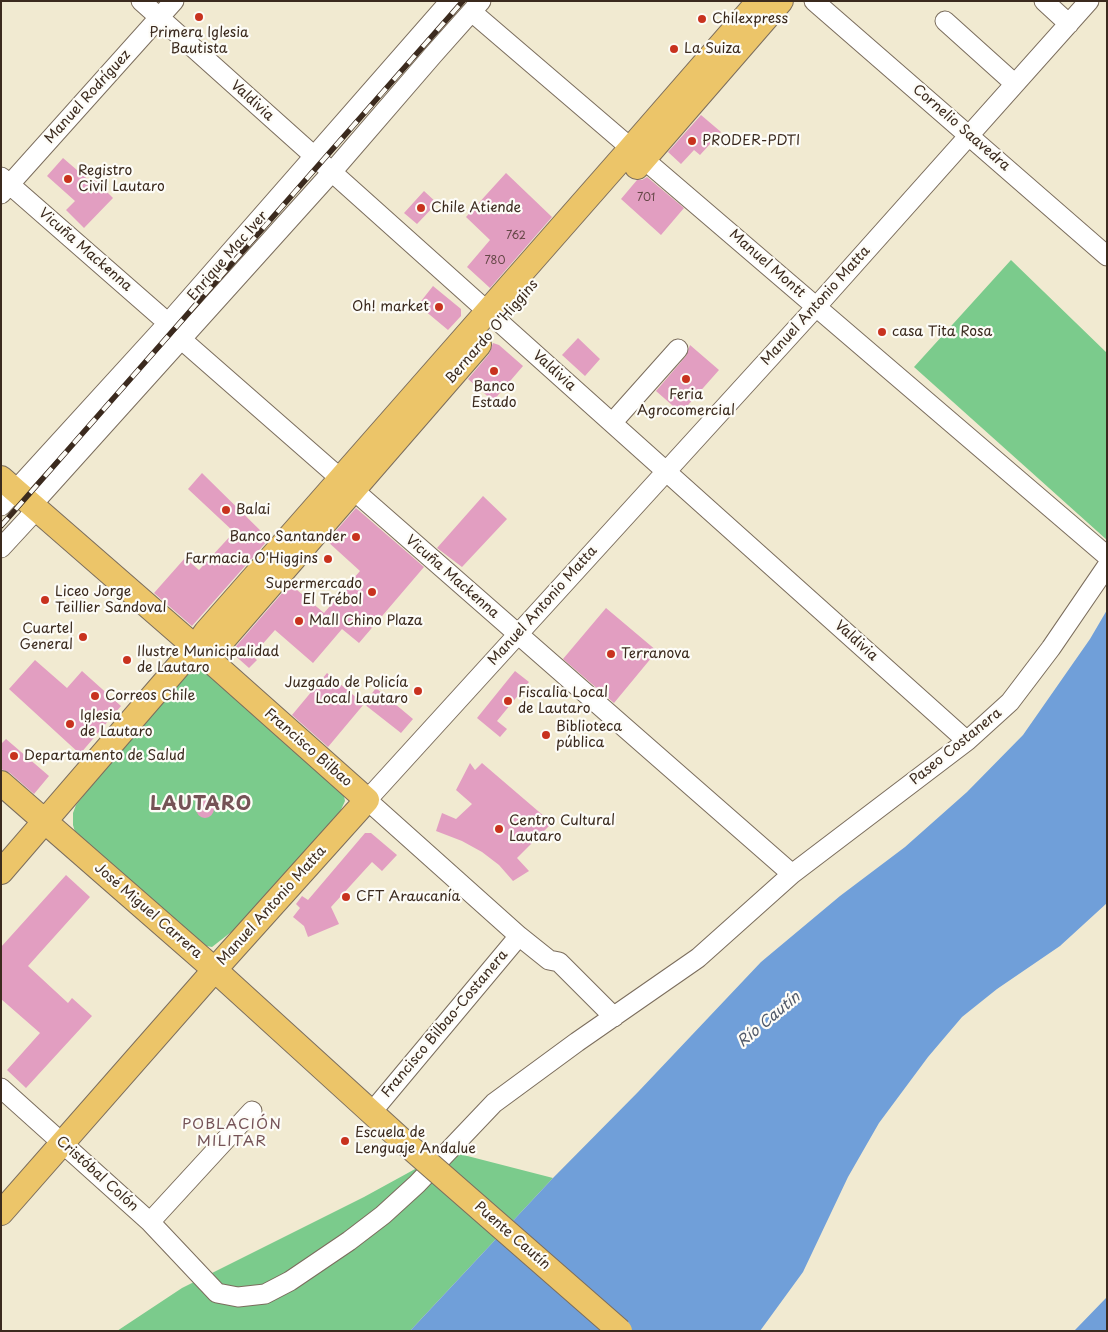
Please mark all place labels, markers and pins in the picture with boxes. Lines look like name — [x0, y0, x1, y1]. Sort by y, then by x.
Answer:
marker: Primera Iglesia Bautista — [193, 11, 205, 23]
place label: Chilexpress — [712, 11, 788, 27]
marker: Chilexpress — [696, 13, 708, 25]
place label: Primera Iglesia Bautista — [149, 25, 249, 58]
place label: La Suiza — [684, 41, 741, 57]
marker: La Suiza — [668, 43, 680, 55]
place label: PRODER-PDTI — [702, 133, 800, 149]
marker: PRODER-PDTI — [686, 135, 698, 147]
place label: Registro Civil Lautaro — [78, 163, 165, 196]
marker: Registro Civil Lautaro — [62, 173, 74, 185]
place label: Chile Atiende — [431, 200, 521, 216]
marker: Chile Atiende — [415, 202, 427, 214]
place label: Oh! market — [352, 299, 429, 315]
marker: Oh! market — [433, 301, 445, 313]
place label: casa Tita Rosa — [892, 324, 992, 340]
marker: casa Tita Rosa — [876, 326, 888, 338]
marker: Banco Estado — [488, 365, 500, 377]
marker: Feria Agrocomercial — [680, 373, 692, 385]
place label: Banco Estado — [471, 379, 517, 412]
place label: Feria Agrocomercial — [637, 387, 735, 420]
place label: Balai — [236, 502, 270, 518]
marker: Balai — [220, 504, 232, 516]
place label: Banco Santander — [229, 529, 346, 545]
marker: Banco Santander — [350, 531, 362, 543]
place label: Farmacia O'Higgins — [185, 551, 318, 567]
marker: Farmacia O'Higgins — [322, 553, 334, 565]
place label: Supermercado El Trébol — [266, 576, 362, 608]
place label: Liceo Jorge Teillier Sandoval — [55, 584, 167, 616]
marker: Supermercado El Trébol — [366, 586, 378, 598]
marker: Liceo Jorge Teillier Sandoval — [39, 594, 51, 606]
place label: Mall Chino Plaza — [309, 613, 422, 629]
marker: Mall Chino Plaza — [293, 615, 305, 627]
place label: Cuartel General — [20, 621, 73, 654]
marker: Cuartel General — [77, 631, 89, 643]
place label: Ilustre Municipalidad de Lautaro — [137, 644, 279, 676]
place label: Terranova — [621, 646, 690, 662]
marker: Terranova — [605, 648, 617, 660]
marker: Ilustre Municipalidad de Lautaro — [121, 654, 133, 666]
place label: Juzgado de Policía Local Lautaro — [285, 675, 408, 708]
marker: Juzgado de Policía Local Lautaro — [412, 685, 424, 697]
place label: Fiscalia Local de Lautaro — [518, 685, 608, 718]
place label: Correos Chile — [105, 688, 195, 704]
marker: Correos Chile — [89, 690, 101, 702]
marker: Fiscalia Local de Lautaro — [502, 695, 514, 707]
place label: Iglesia de Lautaro — [80, 708, 153, 740]
marker: Iglesia de Lautaro — [64, 718, 76, 730]
place label: Biblioteca pública — [556, 719, 622, 752]
marker: Biblioteca pública — [540, 729, 552, 741]
place label: Departamento de Salud — [24, 748, 185, 764]
marker: Departamento de Salud — [8, 750, 20, 762]
place label: Centro Cultural Lautaro — [509, 813, 615, 846]
marker: Centro Cultural Lautaro — [493, 823, 505, 835]
place label: CFT Araucanía — [356, 889, 460, 905]
marker: CFT Araucanía — [340, 891, 352, 903]
place label: Escuela de Lenguaje Andalue — [355, 1125, 476, 1158]
marker: Escuela de Lenguaje Andalue — [339, 1135, 351, 1147]

